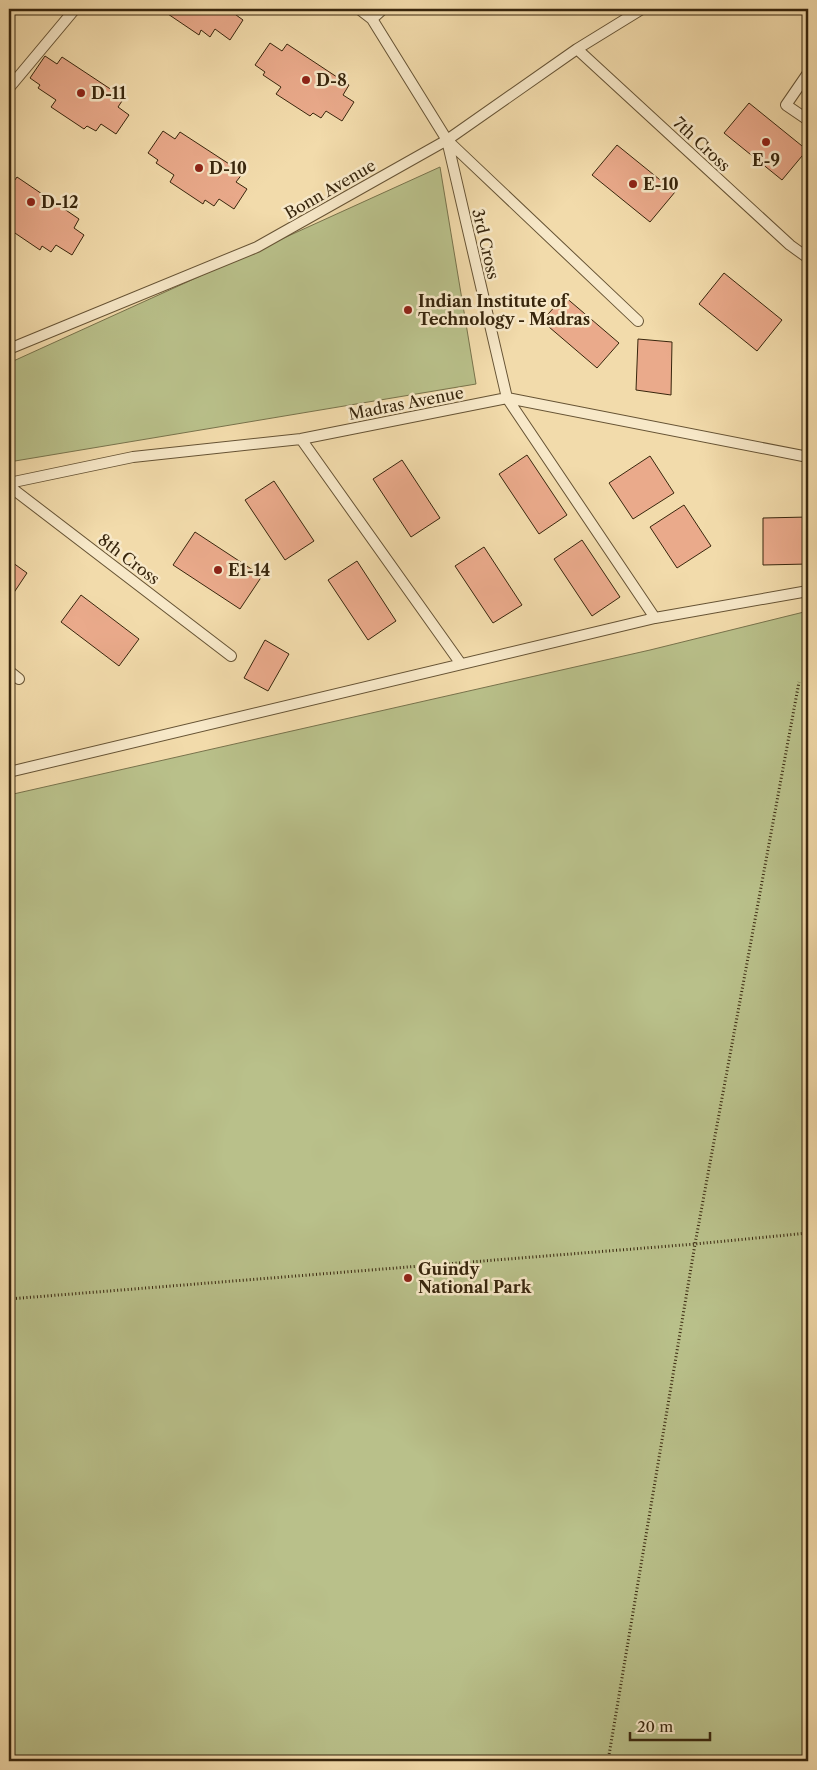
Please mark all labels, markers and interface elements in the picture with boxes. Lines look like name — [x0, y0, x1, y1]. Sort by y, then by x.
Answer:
place label: D-8 — [316, 70, 347, 90]
marker: D-8 — [300, 74, 312, 86]
place label: D-11 — [91, 83, 127, 103]
marker: D-11 — [75, 87, 87, 99]
street label: 7th Cross — [669, 113, 735, 175]
marker: E-9 — [760, 136, 772, 148]
place label: E-9 — [752, 150, 780, 170]
street label: Bonn Avenue — [281, 155, 379, 223]
place label: D-10 — [209, 158, 247, 178]
marker: D-10 — [193, 162, 205, 174]
place label: E-10 — [643, 174, 679, 194]
marker: E-10 — [627, 178, 639, 190]
place label: D-12 — [41, 192, 78, 212]
marker: D-12 — [25, 196, 37, 208]
street label: 3rd Cross — [468, 207, 504, 281]
place label: Indian Institute of Technology - Madras — [418, 291, 590, 329]
marker: Indian Institute of Technology - Madras — [402, 304, 414, 316]
street label: Madras Avenue — [347, 382, 465, 424]
street label: 8th Cross — [94, 529, 164, 589]
place label: E1-14 — [228, 560, 270, 580]
marker: E1-14 — [212, 564, 224, 576]
place label: Guindy National Park — [418, 1259, 532, 1297]
marker: Guindy National Park — [402, 1272, 414, 1284]
scale bar — [630, 1710, 710, 1742]
text: 20 m — [637, 1717, 673, 1736]

